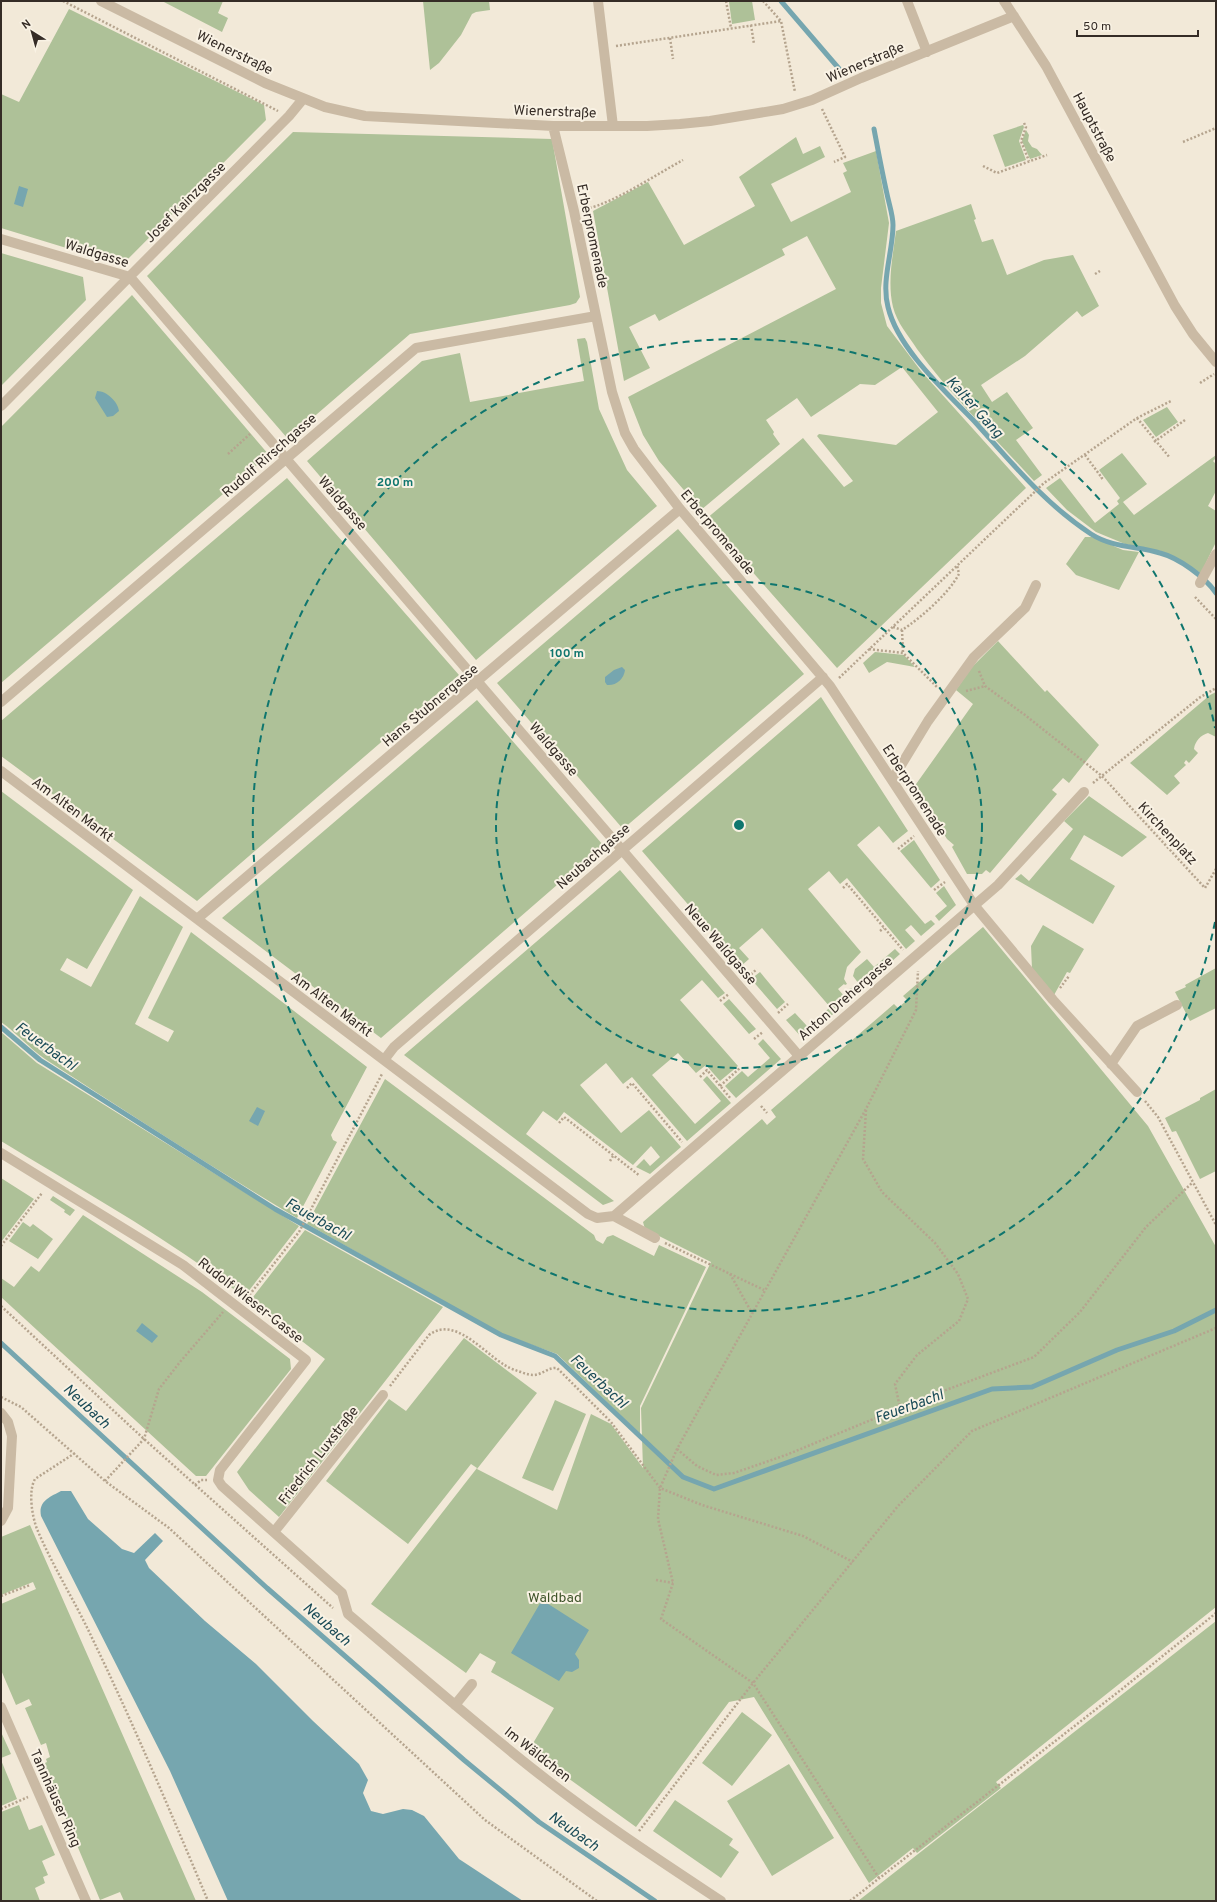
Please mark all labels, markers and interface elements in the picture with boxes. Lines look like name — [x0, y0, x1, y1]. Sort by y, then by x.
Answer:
north arrow — [12, 12, 52, 52]
scale bar — [1077, 12, 1198, 38]
text: N — [19, 17, 34, 33]
text: 50 m — [1083, 19, 1111, 35]
street label: Wienerstraße — [193, 28, 275, 79]
street label: Wienerstraße — [824, 39, 907, 87]
street label: Hauptstraße — [1068, 90, 1119, 166]
street label: Wienerstraße — [513, 103, 597, 122]
street label: Josef Kainzgasse — [142, 159, 230, 247]
street label: Erberpromenade — [572, 183, 611, 290]
street label: Waldgasse — [62, 237, 131, 272]
water label: Kalter Gang — [941, 373, 1007, 444]
street label: Rudolf Rirschgasse — [219, 410, 321, 502]
street label: Waldgasse — [314, 473, 370, 535]
text: 200 m — [377, 475, 413, 491]
street label: Erberpromenade — [676, 487, 757, 579]
text: 100 m — [550, 646, 584, 662]
street label: Hans Stubnergasse — [379, 661, 482, 751]
street label: Waldgasse — [525, 719, 581, 781]
street label: Erberpromenade — [878, 742, 950, 840]
street label: Am Alten Markt — [28, 774, 116, 846]
street label: Kirchenplatz — [1134, 799, 1200, 869]
centre of rings — [732, 818, 746, 832]
street label: Neubachgasse — [554, 821, 634, 894]
street label: Neue Waldgasse — [680, 901, 760, 989]
street label: Anton Drehergasse — [795, 953, 897, 1045]
street label: Am Alten Markt — [287, 969, 375, 1041]
water label: Feuerbachl — [11, 1019, 81, 1077]
water label: Feuerbachl — [281, 1195, 354, 1247]
street label: Rudolf Wieser-Gasse — [194, 1255, 306, 1348]
water label: Feuerbachl — [565, 1351, 631, 1414]
water label: Neubach — [59, 1381, 113, 1434]
water label: Feuerbachl — [873, 1386, 947, 1429]
street label: Friedrich Luxstraße — [275, 1403, 363, 1509]
park label: Waldbad — [528, 1590, 582, 1607]
water label: Neubach — [298, 1599, 354, 1651]
street label: Im Wäldchen — [500, 1724, 574, 1786]
street label: Tannhäuser Ring — [25, 1747, 84, 1850]
water label: Neubach — [544, 1808, 602, 1856]

